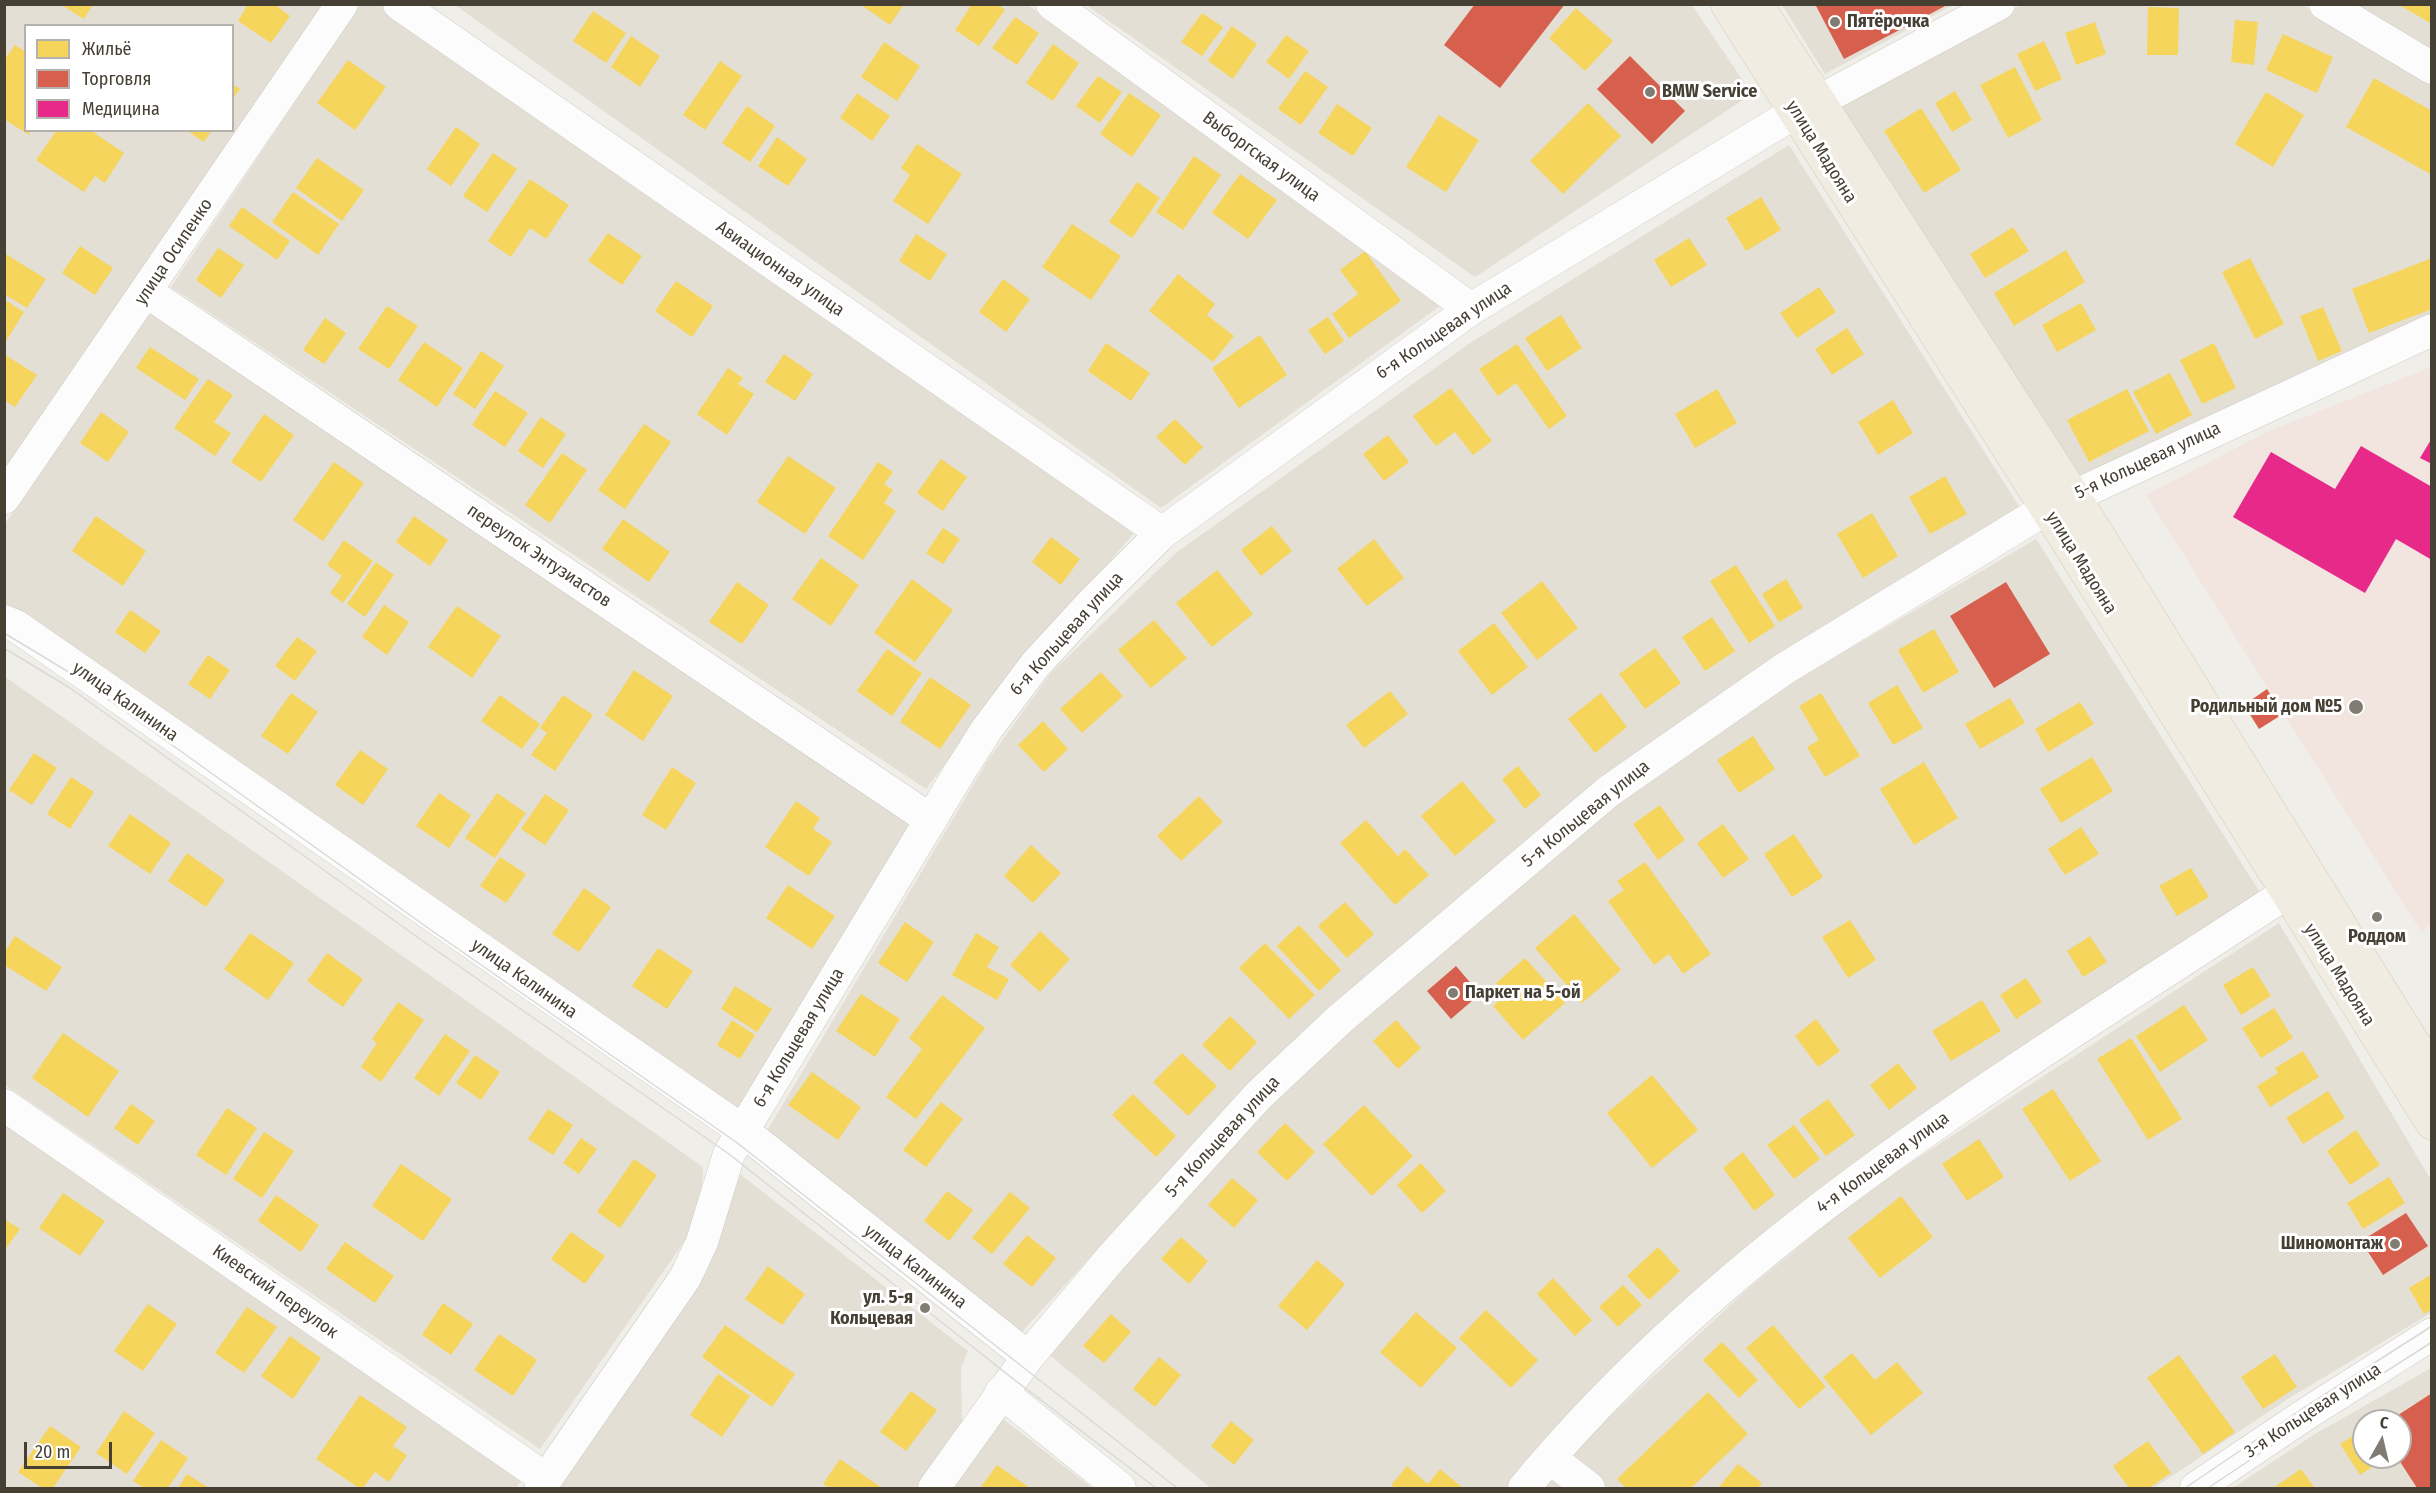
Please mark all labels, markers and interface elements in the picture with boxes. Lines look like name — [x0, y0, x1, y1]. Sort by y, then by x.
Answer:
place label: Пятёрочка — [1847, 11, 1929, 33]
marker: Пятёрочка — [1828, 15, 1842, 29]
legend — [24, 24, 234, 132]
text: Жильё — [82, 38, 132, 60]
text: Торговля — [82, 68, 151, 90]
place label: BMW Service — [1662, 81, 1757, 103]
marker: BMW Service — [1643, 85, 1657, 99]
street label: улица Мадояна — [1781, 97, 1861, 207]
text: Медицина — [82, 98, 160, 120]
street label: Выборгская улица — [1198, 107, 1324, 207]
street label: улица Осипенко — [130, 195, 218, 309]
street label: Авиационная улица — [712, 217, 848, 321]
street label: 6-я Кольцевая улица — [1372, 278, 1516, 384]
street label: 5-я Кольцевая улица — [2072, 418, 2224, 504]
street label: переулок Энтузиастов — [463, 500, 615, 612]
street label: улица Мадояна — [2041, 508, 2121, 618]
street label: 6-я Кольцевая улица — [1006, 568, 1128, 700]
street label: улица Калинина — [68, 658, 182, 746]
place label: Родильный дом №5 — [2191, 696, 2342, 718]
marker: Родильный дом №5 — [2347, 698, 2365, 716]
street label: 5-я Кольцевая улица — [1518, 756, 1654, 872]
marker: Роддом — [2370, 910, 2384, 924]
street label: улица Мадояна — [2299, 920, 2379, 1030]
place label: Роддом — [2348, 926, 2406, 948]
street label: улица Калинина — [467, 935, 581, 1023]
street label: 6-я Кольцевая улица — [749, 964, 849, 1112]
place label: Паркет на 5-ой — [1465, 982, 1581, 1004]
marker: Паркет на 5-ой — [1446, 986, 1460, 1000]
street label: 5-я Кольцевая улица — [1161, 1072, 1285, 1202]
street label: 4-я Кольцевая улица — [1812, 1108, 1954, 1218]
street label: улица Калинина — [859, 1220, 971, 1314]
place label: Шиномонтаж — [2281, 1233, 2383, 1255]
marker: Шиномонтаж — [2388, 1237, 2402, 1251]
street label: Киевский переулок — [208, 1241, 342, 1343]
place label: ул. 5-я Кольцевая — [830, 1287, 913, 1330]
marker: ул. 5-я Кольцевая — [918, 1301, 932, 1315]
street label: 3-я Кольцевая улица — [2241, 1359, 2385, 1463]
north arrow — [2352, 1409, 2412, 1469]
text: С — [2379, 1413, 2390, 1433]
scale bar — [27, 1430, 116, 1468]
text: 20 m — [35, 1441, 70, 1463]

